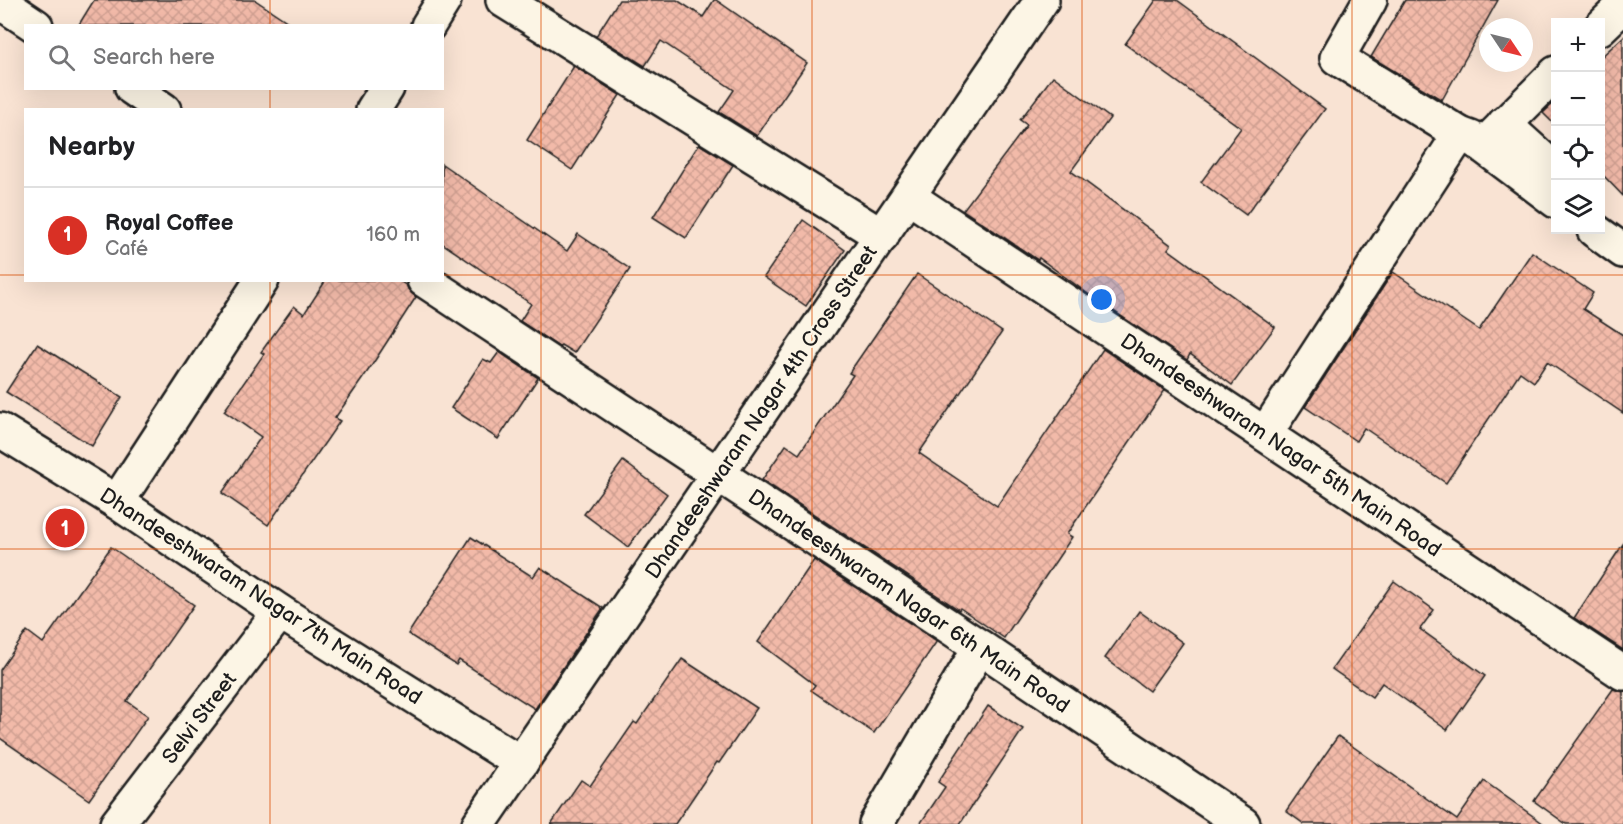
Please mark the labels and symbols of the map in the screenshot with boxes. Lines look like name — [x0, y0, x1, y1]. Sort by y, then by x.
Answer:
north arrow — [1479, 18, 1533, 72]
street label: Dhandeeshwaram Nagar 4th Cross Street — [640, 240, 883, 584]
your location — [1087, 285, 1116, 314]
street label: Dhandeeshwaram Nagar 5th Main Road — [1116, 328, 1446, 562]
street label: Dhandeeshwaram Nagar 7th Main Road — [95, 483, 426, 710]
street label: Dhandeeshwaram Nagar 6th Main Road — [743, 484, 1074, 719]
pin: 1 — [46, 506, 84, 550]
street label: Selvi Street — [157, 667, 242, 769]

